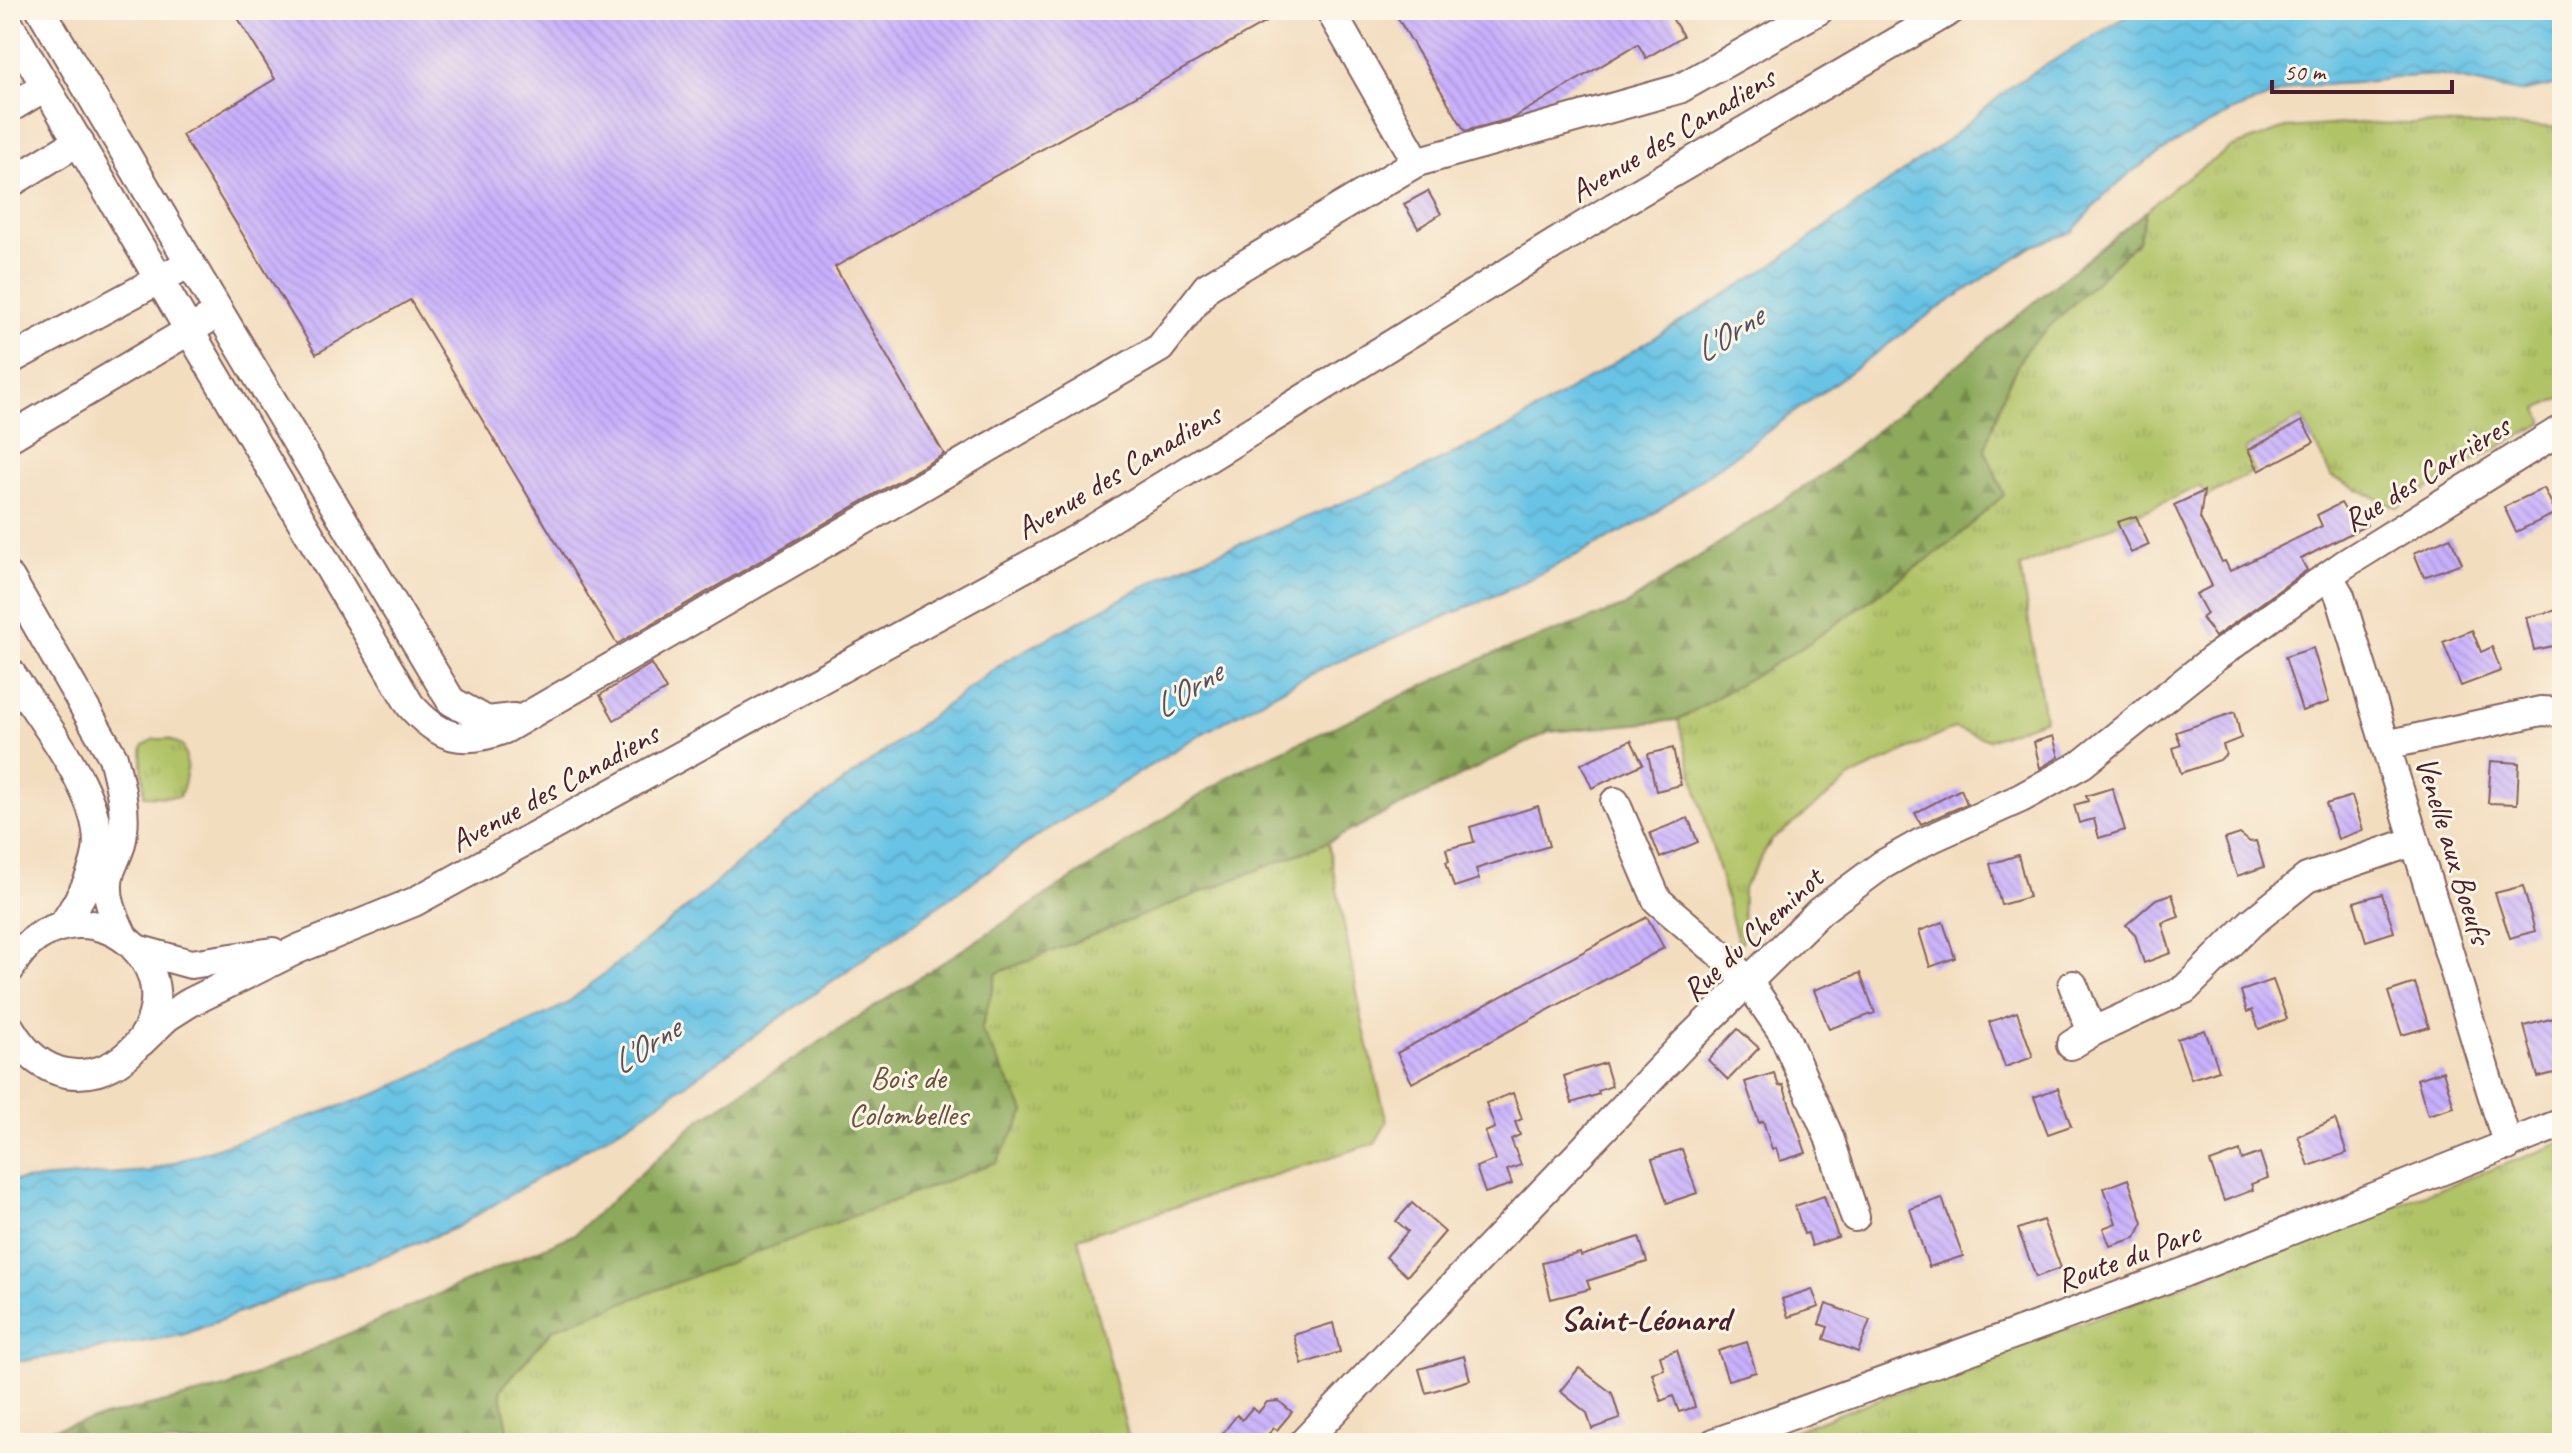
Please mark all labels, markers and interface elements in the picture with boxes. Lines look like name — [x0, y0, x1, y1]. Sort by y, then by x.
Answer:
scale bar — [2272, 44, 2452, 94]
street label: Avenue des Canadiens — [1562, 56, 1784, 212]
text: 50 m — [2284, 57, 2327, 87]
water label: L'Orne — [1686, 293, 1775, 372]
street label: Avenue des Canadiens — [1008, 393, 1230, 549]
street label: Rue des Carrières — [2335, 405, 2519, 541]
water label: L'Orne — [1145, 649, 1234, 728]
street label: Avenue des Canadiens — [443, 712, 668, 862]
street label: Venelle aux Boeufs — [2406, 751, 2502, 952]
street label: Rue du Cheminot — [1673, 856, 1834, 1010]
water label: L'Orne — [603, 1005, 692, 1084]
park label: Bois de Colombelles — [848, 1057, 971, 1135]
street label: Route du Parc — [2051, 1211, 2207, 1301]
district label: Saint-Léonard — [1560, 1297, 1735, 1340]

